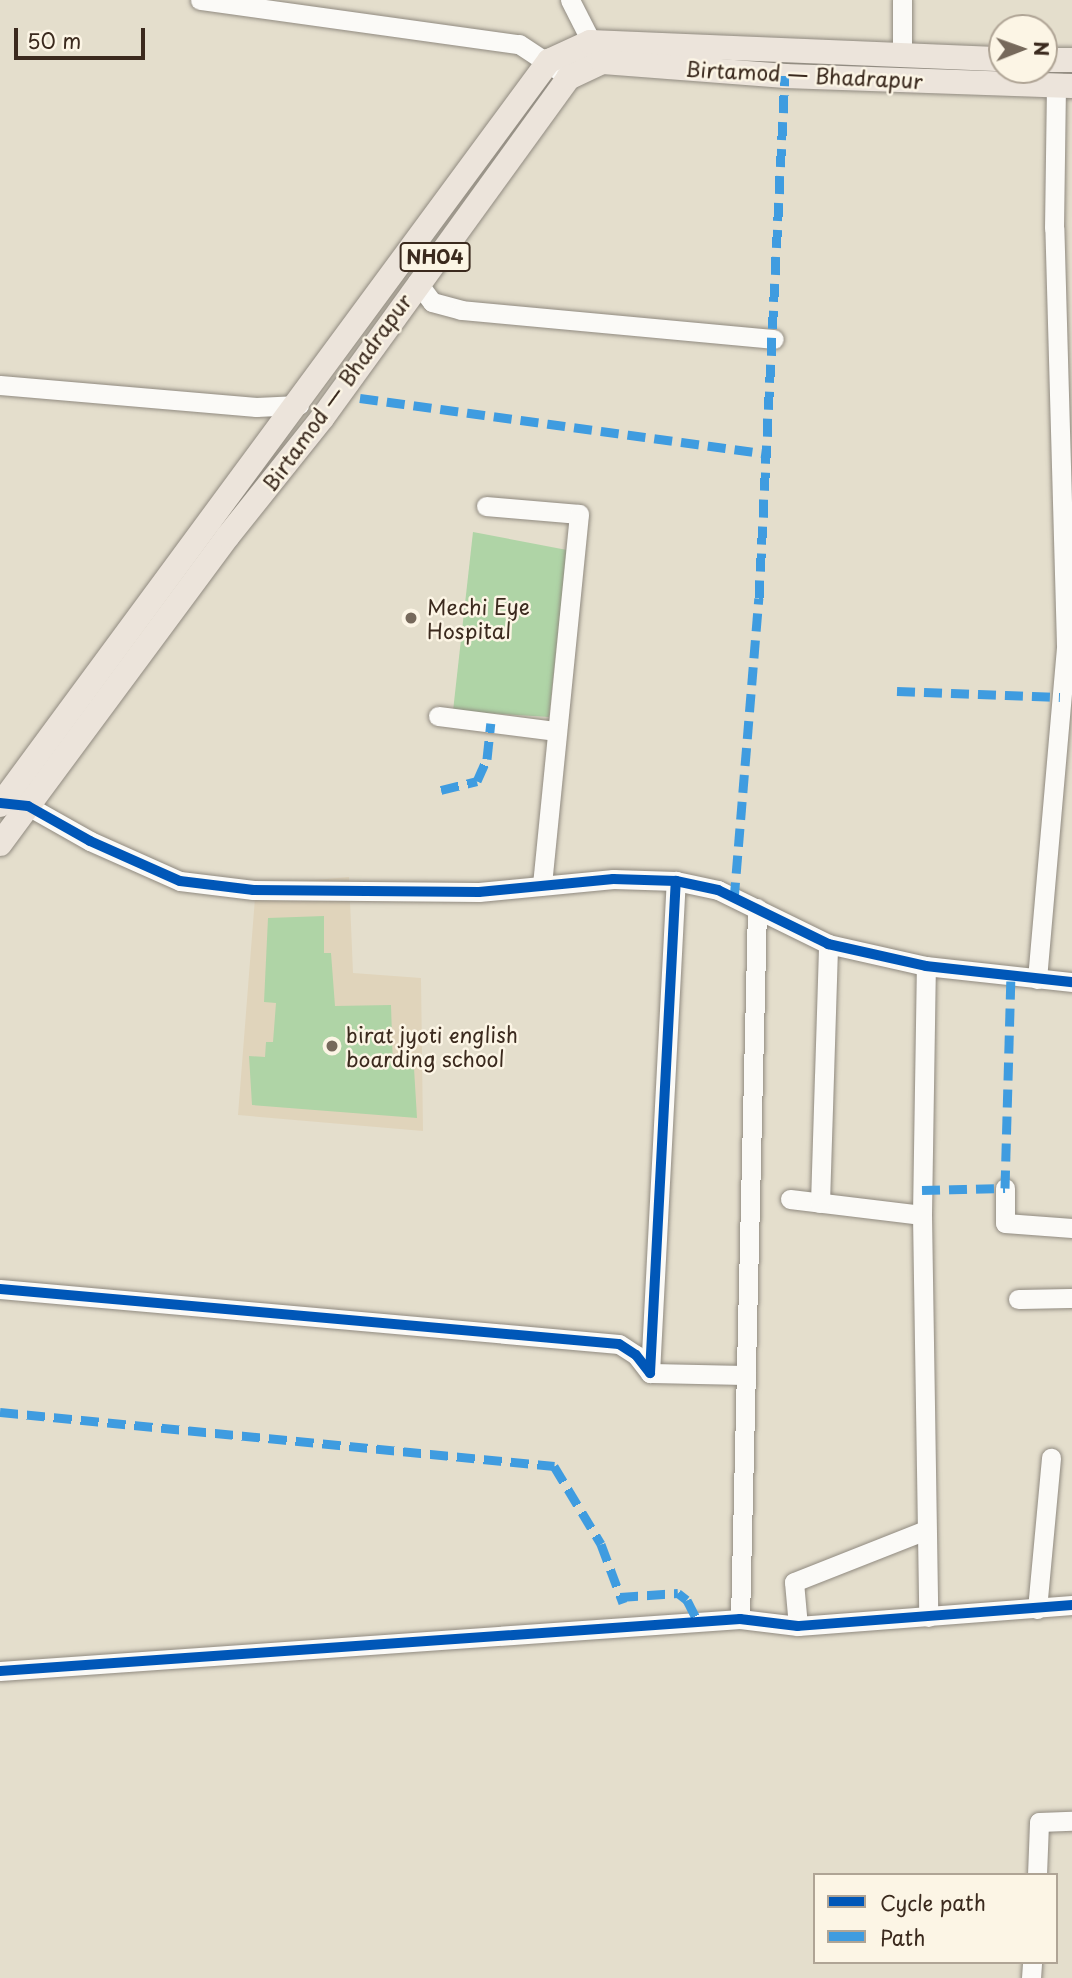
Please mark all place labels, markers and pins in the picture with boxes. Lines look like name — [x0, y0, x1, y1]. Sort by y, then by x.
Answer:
place label: Mechi Eye Hospital — [427, 593, 530, 643]
marker: Mechi Eye Hospital — [401, 608, 421, 628]
place label: birat jyoti english boarding school — [346, 1021, 522, 1071]
marker: birat jyoti english boarding school — [324, 1038, 340, 1054]

